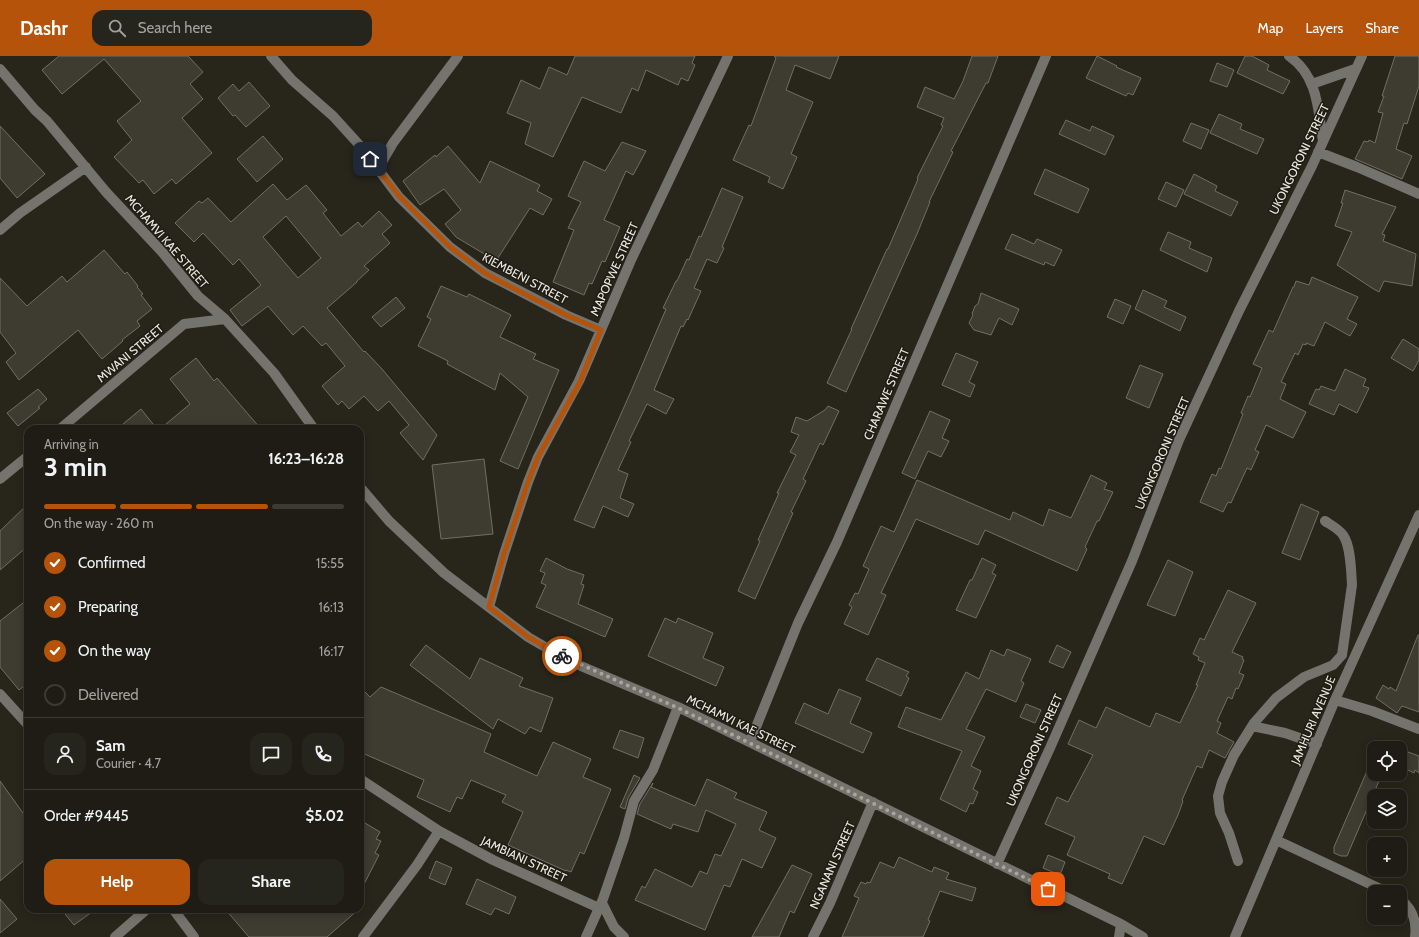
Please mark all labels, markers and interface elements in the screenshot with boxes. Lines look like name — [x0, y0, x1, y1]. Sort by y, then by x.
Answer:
search box — [92, 10, 372, 46]
text: Dashr — [20, 17, 68, 40]
icon: search — [106, 17, 128, 39]
text: Search here — [138, 19, 212, 37]
text: Map — [1258, 19, 1283, 37]
text: Layers — [1305, 19, 1343, 37]
text: Share — [1365, 19, 1399, 37]
street label: UKONGORONI STREET — [1266, 101, 1333, 217]
pin — [353, 142, 387, 176]
icon: home — [359, 148, 381, 170]
street label: MCHAMVI KAE STREET — [122, 191, 212, 291]
street label: MAPOPWE STREET — [587, 219, 642, 318]
street label: KIEMBENI STREET — [480, 249, 571, 307]
street label: MWANI STREET — [94, 320, 167, 385]
street label: CHARAWE STREET — [860, 345, 912, 442]
street label: UKONGORONI STREET — [1131, 394, 1193, 512]
text: Arriving in — [44, 436, 99, 452]
text: 16:23–16:28 — [268, 450, 344, 468]
text: 3 min — [44, 451, 107, 483]
text: On the way · 260 m — [44, 515, 154, 531]
icon: check — [44, 552, 66, 574]
text: Confirmed — [78, 554, 146, 572]
text: 15:55 — [316, 555, 344, 571]
icon: check — [44, 596, 66, 618]
text: Preparing — [78, 598, 138, 616]
text: 16:13 — [318, 599, 344, 615]
courier — [542, 636, 582, 676]
icon: check — [44, 640, 66, 662]
text: On the way — [78, 642, 151, 660]
text: 16:17 — [319, 643, 344, 659]
icon: bike — [551, 645, 573, 667]
street label: JAMHURI AVENUE — [1287, 673, 1339, 768]
text: Delivered — [78, 686, 139, 704]
street label: MCHAMVI KAE STREET — [684, 691, 798, 757]
street label: UKONGORONI STREET — [1003, 691, 1066, 808]
button: person — [44, 733, 86, 775]
button: chat — [250, 733, 292, 775]
button: phone — [302, 733, 344, 775]
text: Sam — [96, 737, 125, 755]
map controls — [1367, 741, 1407, 925]
button: locate — [1367, 741, 1407, 781]
text: Courier · 4.7 — [96, 755, 161, 771]
button: layers — [1367, 789, 1407, 829]
text: Order #9445 — [44, 807, 129, 825]
text: $5.02 — [306, 807, 344, 825]
street label: NGANANI STREET — [806, 818, 858, 911]
street label: JAMBIANI STREET — [478, 832, 570, 886]
button: + — [1367, 837, 1407, 877]
button: Help — [44, 859, 190, 905]
button: Share — [198, 859, 344, 905]
pin — [1031, 872, 1065, 906]
icon: bag — [1037, 878, 1059, 900]
button: − — [1367, 885, 1407, 925]

